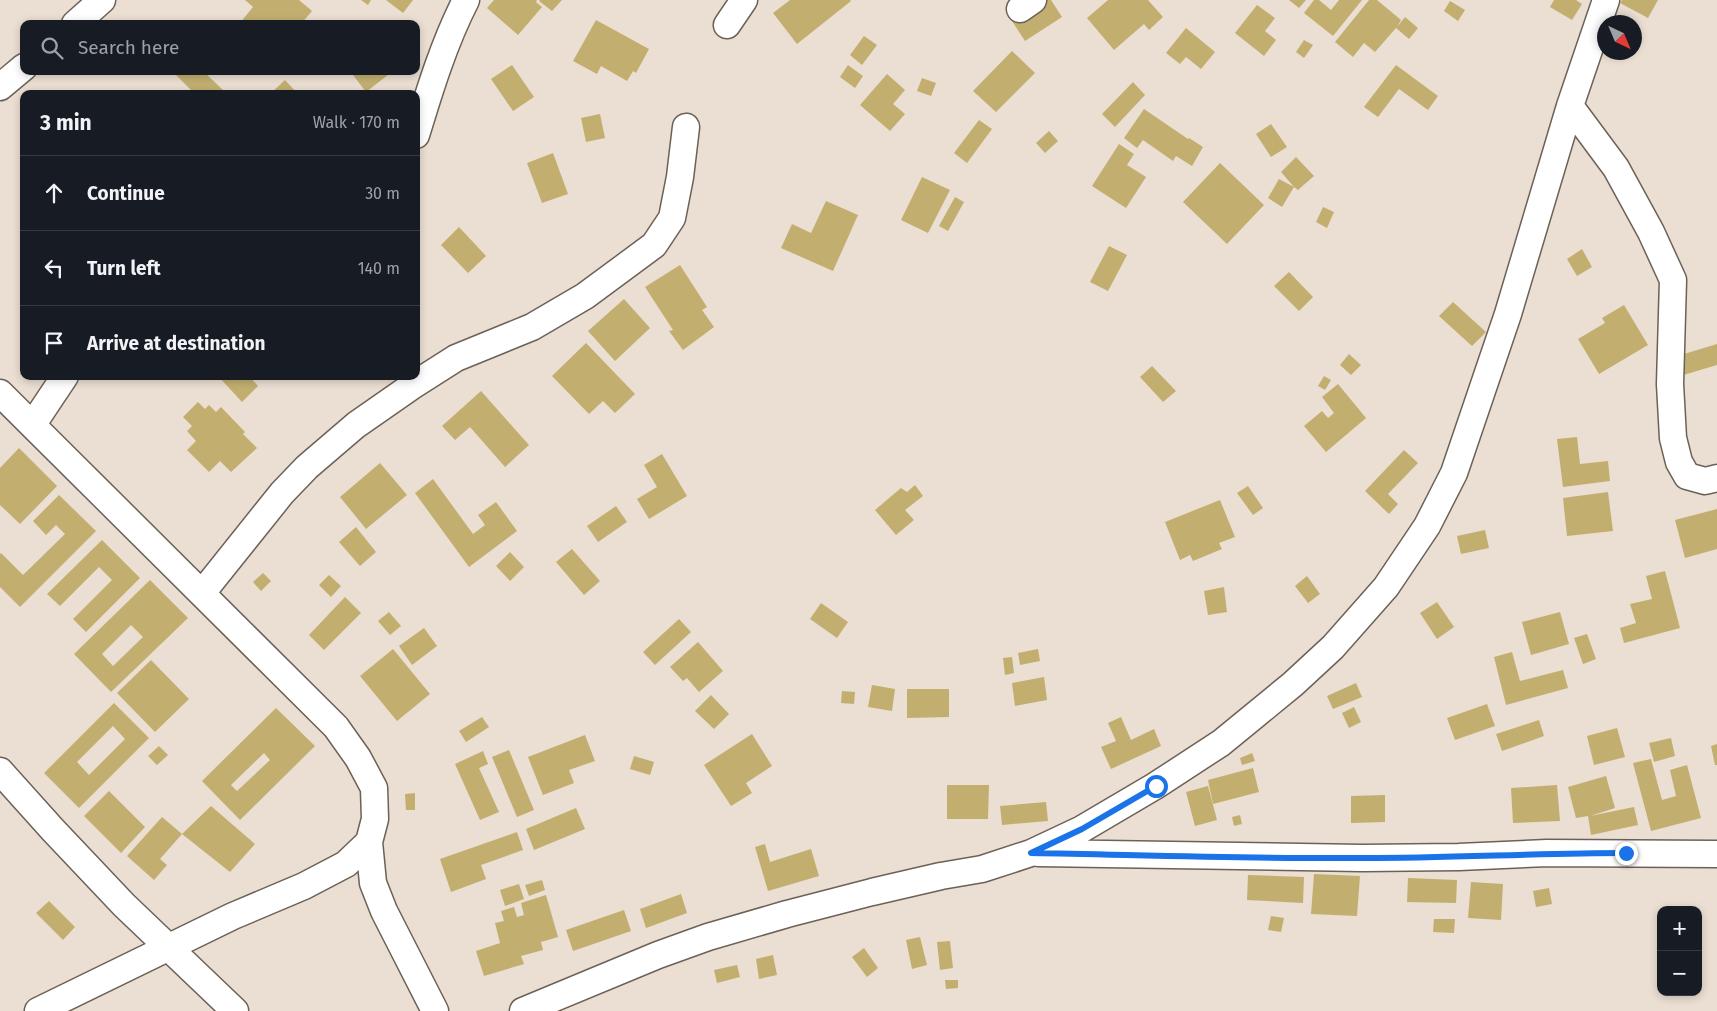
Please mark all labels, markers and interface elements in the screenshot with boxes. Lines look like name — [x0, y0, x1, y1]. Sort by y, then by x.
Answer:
north arrow — [1597, 15, 1642, 60]
search box — [20, 20, 420, 75]
icon: search — [38, 34, 66, 62]
text: Search here — [78, 36, 179, 59]
text: 3 min — [40, 110, 92, 136]
text: Walk · 170 m — [313, 113, 400, 132]
icon: ahead — [40, 179, 68, 207]
text: Continue — [87, 182, 165, 205]
text: 30 m — [365, 184, 400, 203]
icon: left — [40, 254, 68, 282]
text: Turn left — [87, 257, 161, 280]
text: 140 m — [358, 259, 400, 278]
icon: arrive — [40, 329, 68, 357]
text: Arrive at destination — [87, 332, 266, 355]
route start — [1145, 775, 1168, 798]
route end — [1615, 842, 1638, 865]
map controls — [1657, 906, 1702, 996]
button: + — [1657, 906, 1702, 951]
button: − — [1657, 951, 1702, 996]

